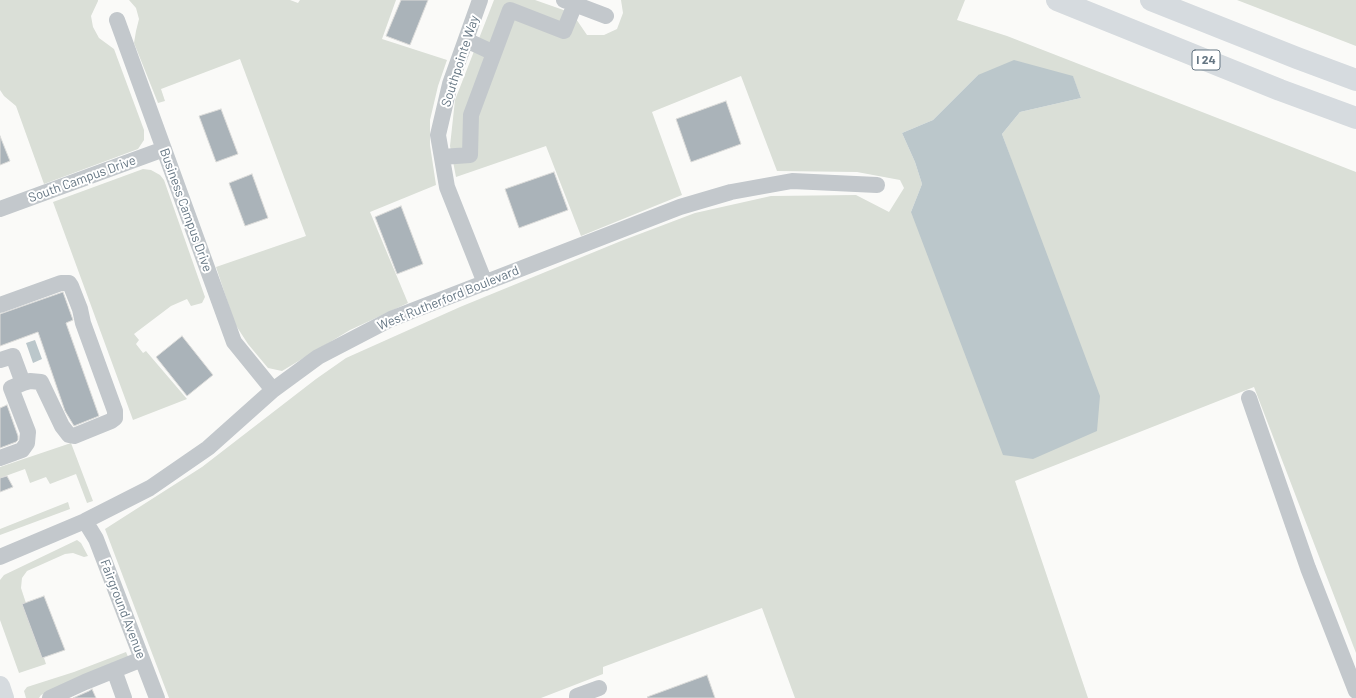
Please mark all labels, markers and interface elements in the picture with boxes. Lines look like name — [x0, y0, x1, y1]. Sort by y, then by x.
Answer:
street label: Southpointe Way — [438, 13, 482, 109]
road number: I 24 — [1192, 50, 1220, 70]
street label: Business Campus Drive — [156, 146, 216, 274]
street label: South Campus Drive — [26, 152, 138, 206]
street label: West Rutherford Boulevard — [375, 262, 521, 334]
street label: Fairground Avenue — [97, 557, 149, 661]

